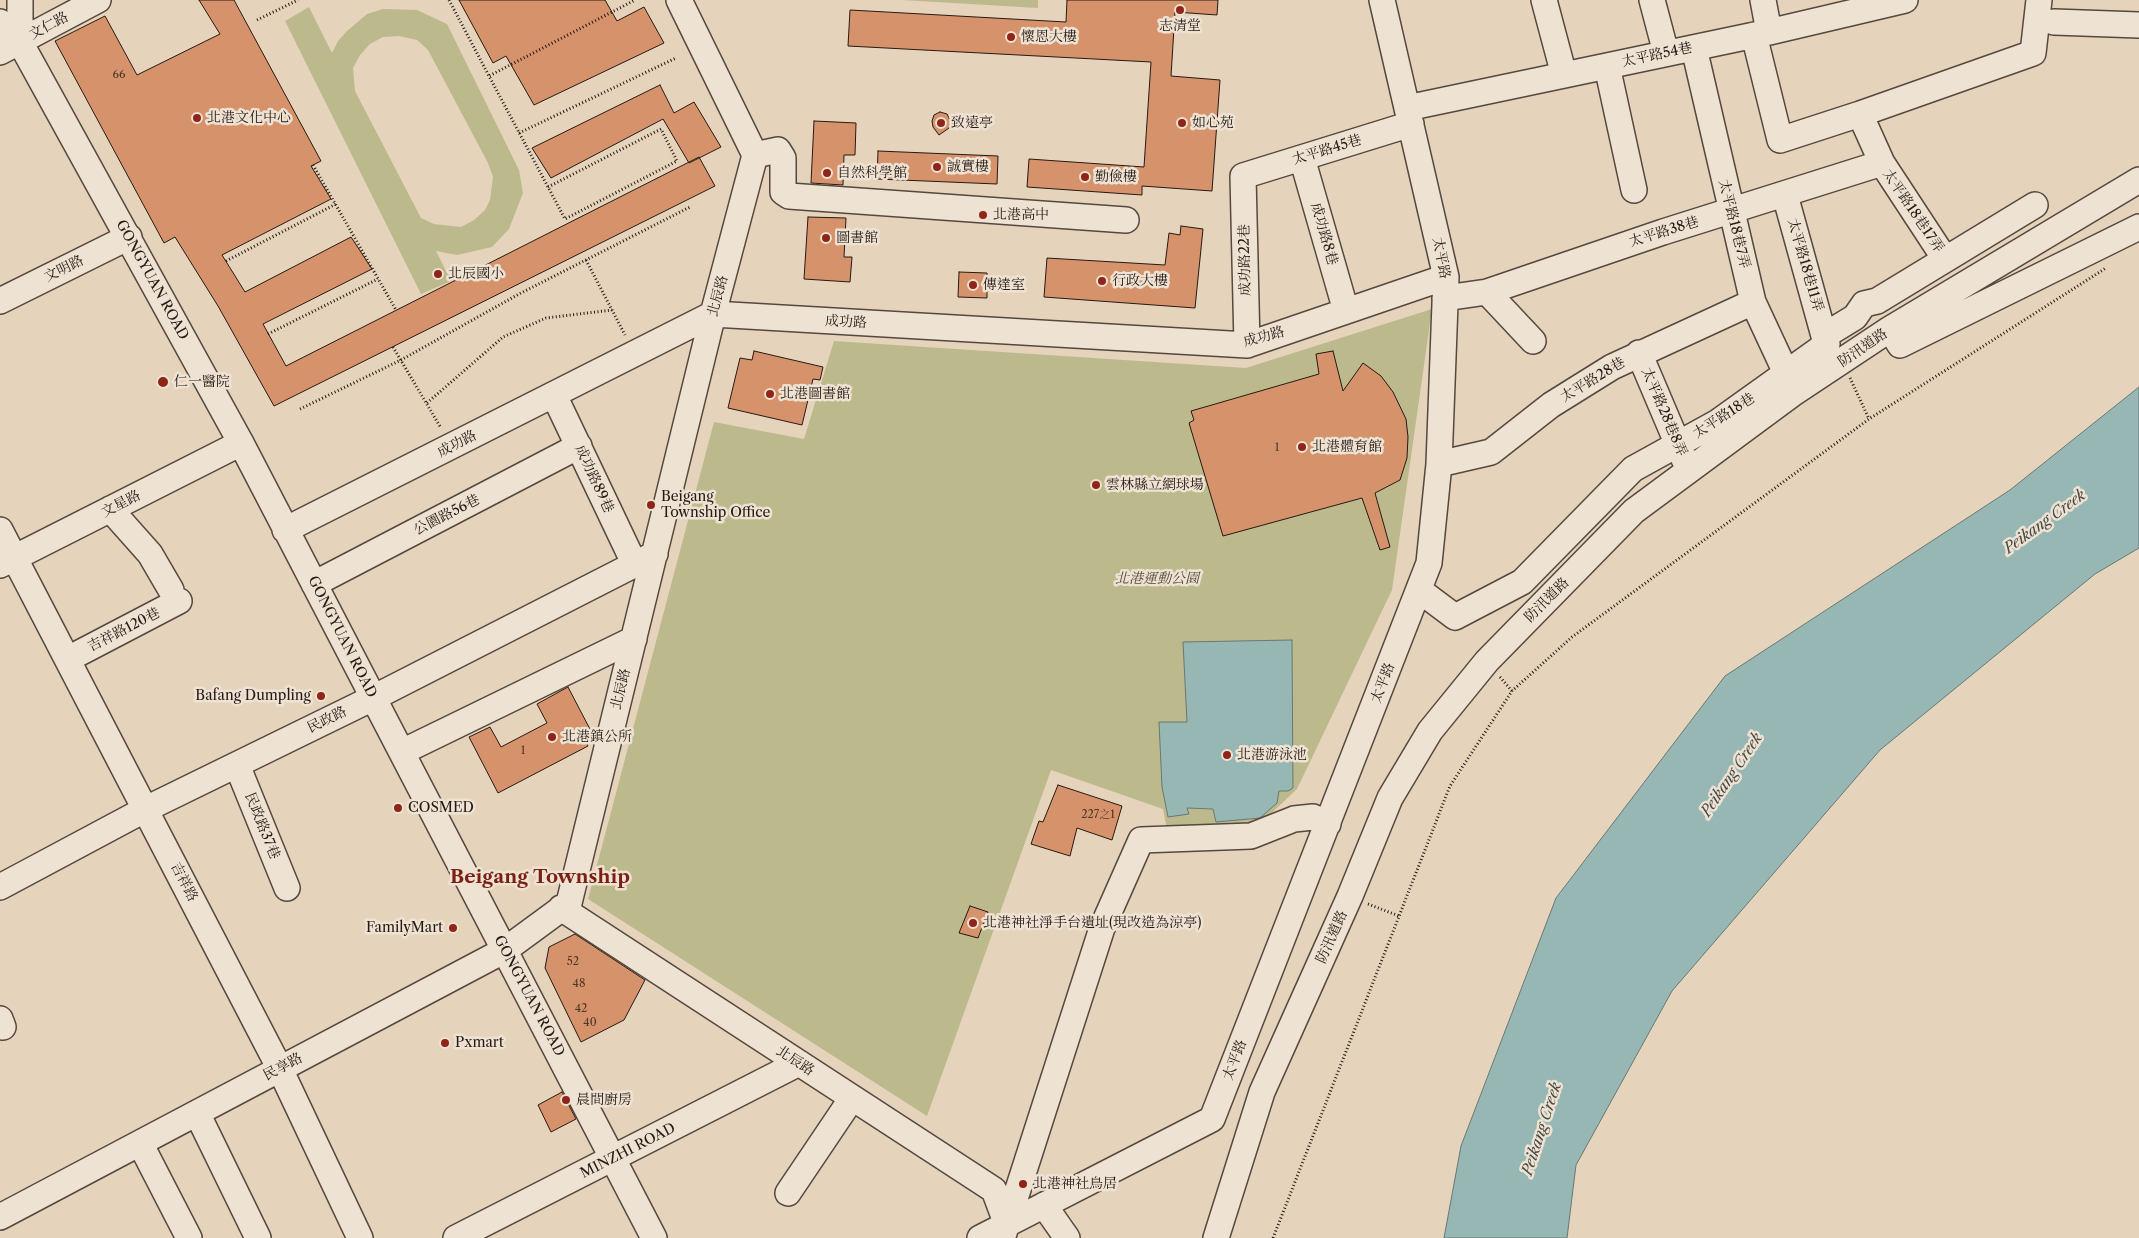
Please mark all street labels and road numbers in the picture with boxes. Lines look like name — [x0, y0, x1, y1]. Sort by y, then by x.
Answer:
street label: 文仁路 — [27, 9, 71, 43]
street label: 太平路54巷 — [1620, 39, 1694, 71]
street label: 太平路45巷 — [1290, 131, 1364, 169]
street label: 太平路18巷17弄 — [1879, 166, 1947, 256]
street label: 太平路18巷7弄 — [1715, 178, 1753, 270]
street label: 成功路8巷 — [1307, 201, 1341, 267]
street label: 太平路38巷 — [1627, 213, 1701, 251]
street label: GONGYUAN ROAD — [112, 217, 192, 343]
street label: 太平路18巷11弄 — [1784, 217, 1826, 313]
street label: 成功路22巷 — [1236, 224, 1254, 296]
street label: 太平路 — [1429, 236, 1453, 280]
street label: 文明路 — [41, 252, 87, 286]
street label: 北辰路 — [704, 274, 732, 318]
street label: 成功路 — [825, 313, 867, 331]
street label: 成功路 — [1242, 323, 1286, 351]
street label: 防汛道路 — [1835, 325, 1891, 371]
street label: 太平路28巷 — [1558, 354, 1628, 406]
street label: 太平路28巷8弄 — [1638, 365, 1690, 459]
street label: 太平路18巷 — [1690, 390, 1758, 442]
street label: 成功路 — [434, 427, 480, 461]
street label: 成功路89巷 — [571, 443, 617, 515]
street label: 文星路 — [98, 487, 144, 521]
street label: 公園路56巷 — [411, 491, 483, 539]
street label: GONGYUAN ROAD — [304, 573, 380, 701]
street label: 防汛道路 — [1521, 574, 1573, 626]
street label: 吉祥路120巷 — [85, 605, 163, 655]
street label: 太平路 — [1368, 660, 1398, 706]
street label: 北辰路 — [608, 667, 634, 711]
street label: 民政路 — [304, 703, 350, 737]
street label: 民政路37巷 — [241, 790, 283, 862]
street label: 吉祥路 — [167, 859, 201, 905]
street label: 防汛道路 — [1313, 908, 1351, 966]
street label: GONGYUAN ROAD — [490, 933, 568, 1059]
street label: 太平路 — [1220, 1037, 1250, 1083]
street label: 北辰路 — [773, 1043, 817, 1079]
street label: 民享路 — [261, 1050, 305, 1084]
street label: MINZHI ROAD — [578, 1120, 678, 1182]

